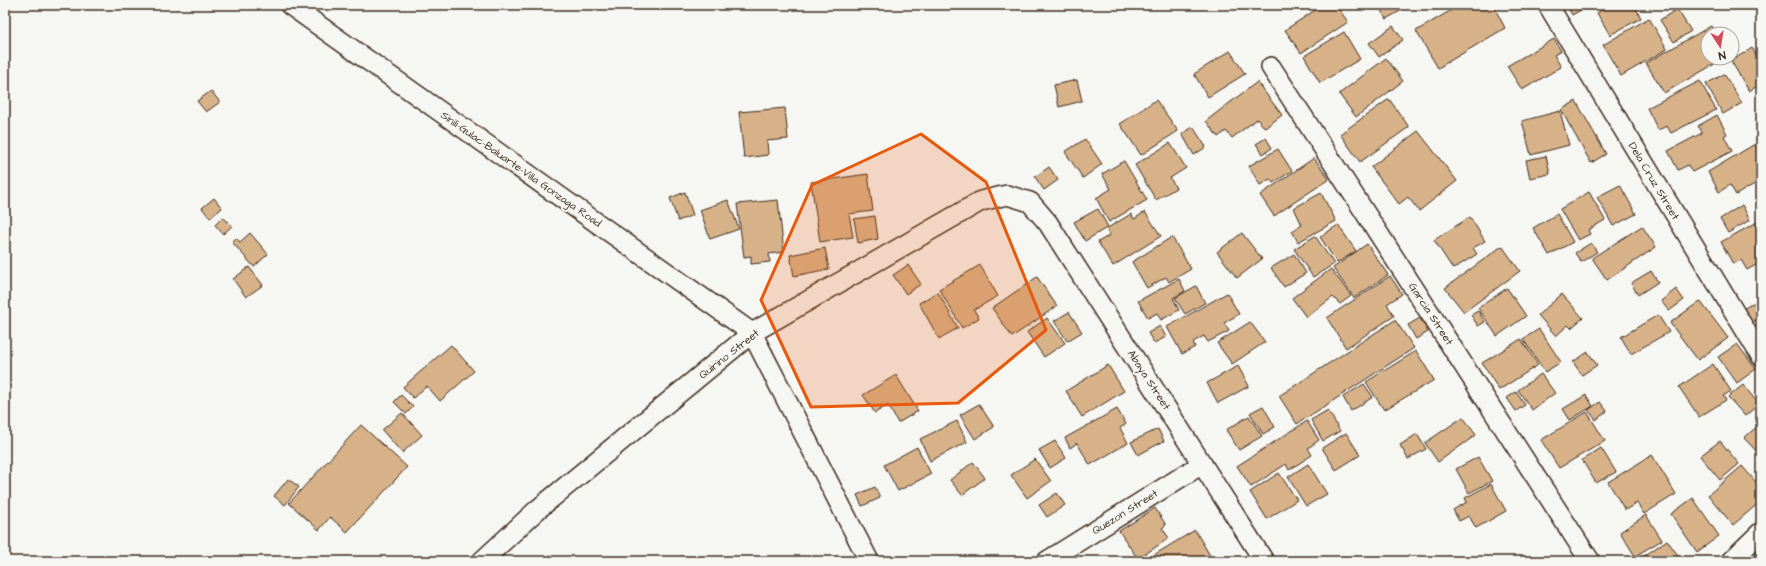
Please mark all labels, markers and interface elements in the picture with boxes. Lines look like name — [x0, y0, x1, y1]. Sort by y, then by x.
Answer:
north arrow — [1700, 26, 1740, 66]
text: N — [1717, 47, 1727, 63]
street label: Sinili-Gulac-Baluarte-Villa Gonzaga Road — [437, 107, 605, 232]
street label: Dela Cruz Street — [1625, 139, 1683, 223]
street label: Garcia Street — [1405, 280, 1457, 349]
street label: Quirino Street — [696, 325, 763, 382]
street label: Abaya Street — [1123, 347, 1174, 414]
street label: Quezon Street — [1089, 486, 1161, 538]

